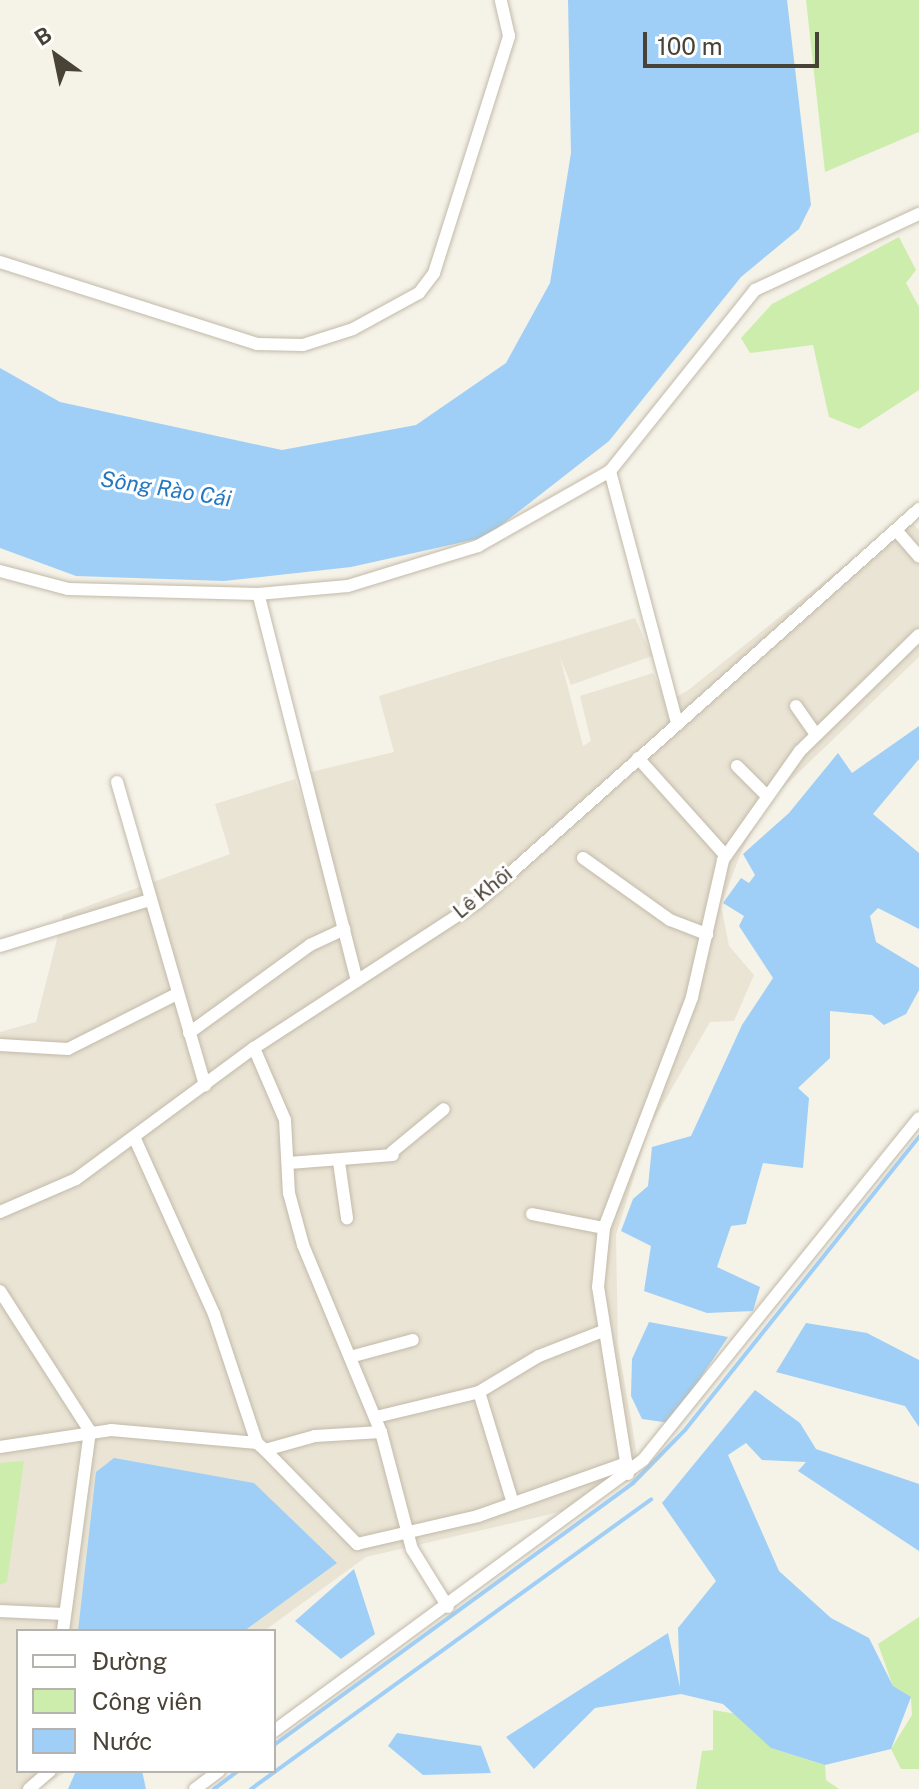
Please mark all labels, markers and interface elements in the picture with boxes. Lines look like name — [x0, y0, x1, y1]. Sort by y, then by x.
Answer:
north arrow — [16, 16, 96, 96]
scale bar — [647, 16, 823, 66]
text: B — [30, 21, 56, 51]
text: 100 m — [657, 32, 723, 60]
water label: Sông Rào Cái — [99, 466, 233, 512]
street label: Lê Khôi — [449, 862, 517, 924]
legend — [16, 1629, 276, 1773]
text: Đường — [92, 1647, 167, 1675]
text: Công viên — [92, 1687, 202, 1715]
text: Nước — [92, 1727, 152, 1755]

